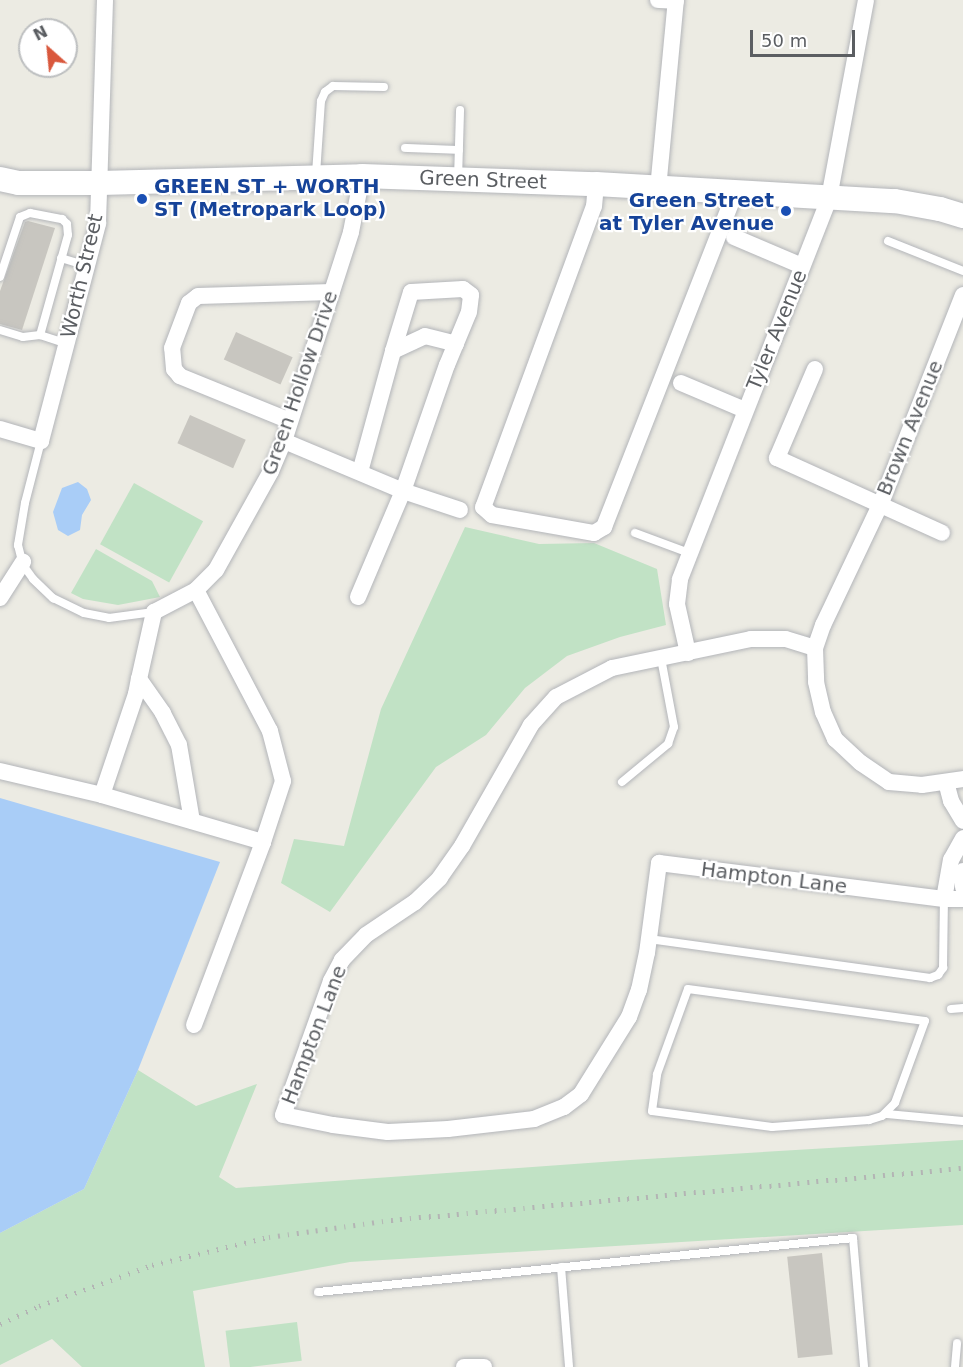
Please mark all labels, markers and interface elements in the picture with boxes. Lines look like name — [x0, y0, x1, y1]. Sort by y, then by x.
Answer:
north arrow — [18, 18, 78, 78]
scale bar — [753, 18, 858, 56]
text: N — [30, 22, 51, 45]
text: 50 m — [761, 30, 807, 51]
street label: Green Street — [419, 166, 547, 194]
place label: GREEN ST + WORTH ST (Metropark Loop) — [154, 175, 386, 222]
place label: Green Street at Tyler Avenue — [599, 188, 774, 235]
marker: GREEN ST + WORTH ST (Metropark Loop) — [135, 192, 149, 206]
marker: Green Street at Tyler Avenue — [779, 204, 793, 218]
street label: Worth Street — [56, 212, 108, 340]
street label: Tyler Avenue — [742, 266, 812, 394]
street label: Green Hollow Drive — [257, 288, 343, 478]
street label: Brown Avenue — [872, 357, 948, 499]
street label: Hampton Lane — [700, 857, 848, 899]
street label: Hampton Lane — [276, 962, 352, 1108]

